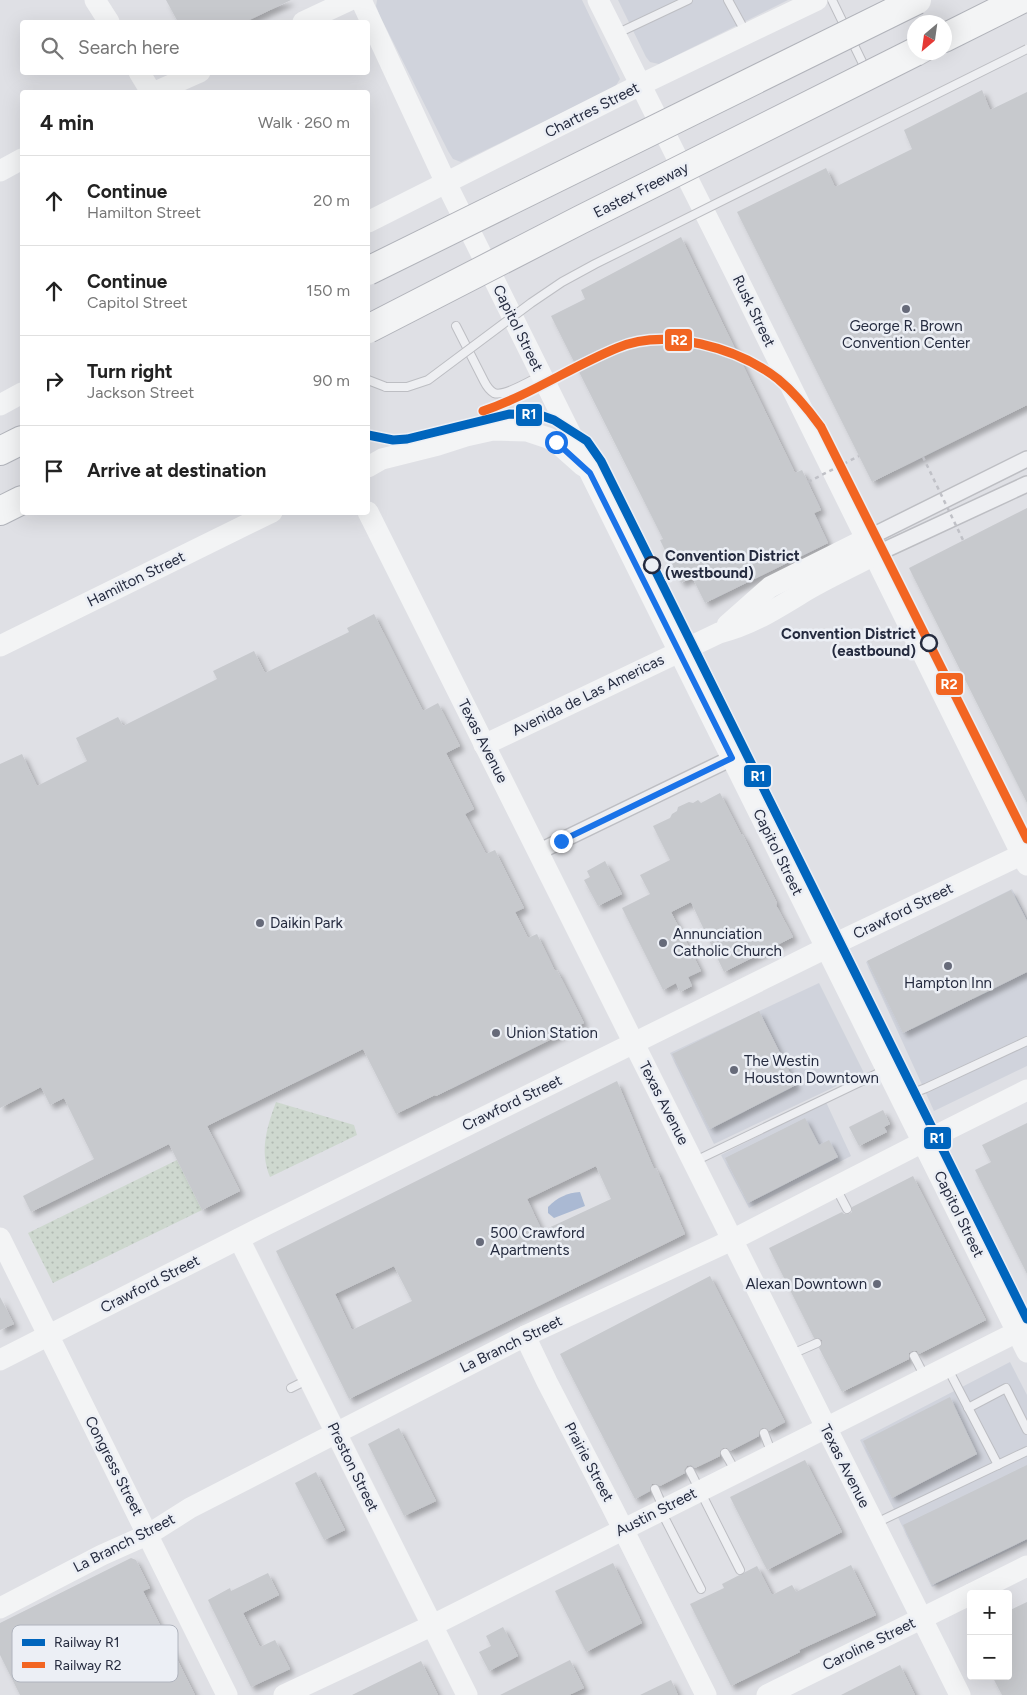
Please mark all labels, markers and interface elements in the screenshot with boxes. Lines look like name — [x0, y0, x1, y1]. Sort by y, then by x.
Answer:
north arrow — [907, 15, 952, 60]
search box — [20, 20, 370, 75]
icon: search — [38, 34, 66, 62]
text: Search here — [78, 36, 180, 59]
street label: Chartres Street — [542, 78, 643, 142]
text: 4 min — [40, 110, 94, 135]
text: Walk · 260 m — [258, 113, 350, 132]
street label: Eastex Freeway — [590, 158, 692, 222]
text: Continue — [87, 180, 167, 203]
icon: ahead — [40, 187, 68, 215]
text: 20 m — [313, 191, 350, 210]
text: Hamilton Street — [87, 203, 201, 222]
text: Continue — [87, 270, 167, 293]
street label: Rusk Street — [729, 272, 779, 350]
icon: ahead — [40, 277, 68, 305]
text: 150 m — [306, 281, 350, 300]
street label: Capitol Street — [489, 282, 547, 375]
text: Capitol Street — [87, 293, 187, 312]
marker: George R. Brown Convention Center — [900, 303, 912, 315]
place label: George R. Brown Convention Center — [842, 317, 970, 352]
line badge: R2 — [664, 328, 693, 352]
text: R2 — [670, 332, 688, 349]
text: Turn right — [87, 360, 173, 383]
icon: right — [40, 367, 68, 395]
text: 90 m — [313, 371, 350, 390]
text: Jackson Street — [87, 383, 194, 402]
line badge: R1 — [515, 403, 543, 427]
text: R1 — [522, 406, 536, 423]
route start — [545, 431, 568, 454]
icon: arrive — [40, 457, 68, 485]
text: Arrive at destination — [87, 459, 266, 482]
street label: Hamilton Street — [84, 547, 188, 611]
place label: Convention District (westbound) — [665, 547, 800, 582]
marker: Convention District (westbound) — [643, 556, 661, 574]
place label: Convention District (eastbound) — [781, 625, 916, 660]
marker: Convention District (eastbound) — [920, 634, 938, 652]
street label: Avenida de Las Americas — [509, 650, 667, 740]
line badge: R2 — [935, 672, 964, 696]
text: R2 — [940, 676, 958, 693]
street label: Texas Avenue — [454, 696, 512, 786]
line badge: R1 — [743, 764, 772, 788]
text: R1 — [751, 768, 765, 785]
street label: Capitol Street — [749, 806, 807, 899]
route end — [550, 830, 573, 853]
street label: Crawford Street — [850, 879, 956, 943]
place label: Daikin Park — [270, 914, 344, 932]
marker: Daikin Park — [254, 917, 266, 929]
place label: Annunciation Catholic Church — [673, 925, 782, 960]
marker: Annunciation Catholic Church — [657, 937, 669, 949]
marker: Hampton Inn — [942, 960, 954, 972]
place label: Hampton Inn — [904, 974, 992, 992]
place label: Union Station — [506, 1024, 598, 1042]
marker: Union Station — [490, 1027, 502, 1039]
place label: The Westin Houston Downtown — [744, 1052, 879, 1087]
street label: Texas Avenue — [635, 1058, 693, 1148]
marker: The Westin Houston Downtown — [728, 1064, 740, 1076]
street label: Crawford Street — [459, 1071, 565, 1135]
line badge: R1 — [923, 1126, 952, 1150]
text: R1 — [930, 1130, 944, 1147]
street label: Capitol Street — [930, 1168, 988, 1261]
place label: 500 Crawford Apartments — [490, 1224, 585, 1259]
marker: 500 Crawford Apartments — [474, 1236, 486, 1248]
street label: Crawford Street — [97, 1251, 203, 1317]
place label: Alexan Downtown — [745, 1275, 867, 1293]
marker: Alexan Downtown — [871, 1278, 883, 1290]
street label: La Branch Street — [457, 1311, 565, 1377]
street label: Congress Street — [81, 1413, 147, 1519]
street label: Preston Street — [324, 1419, 383, 1515]
street label: Prairie Street — [561, 1419, 618, 1505]
street label: Texas Avenue — [816, 1421, 874, 1511]
street label: Austin Street — [612, 1484, 700, 1540]
street label: La Branch Street — [70, 1510, 178, 1576]
map controls — [967, 1590, 1012, 1680]
button: + — [967, 1590, 1012, 1635]
street label: Caroline Street — [820, 1614, 919, 1674]
legend — [12, 1625, 178, 1682]
text: Railway R1 — [54, 1634, 119, 1651]
button: − — [967, 1635, 1012, 1680]
text: Railway R2 — [54, 1657, 122, 1674]

